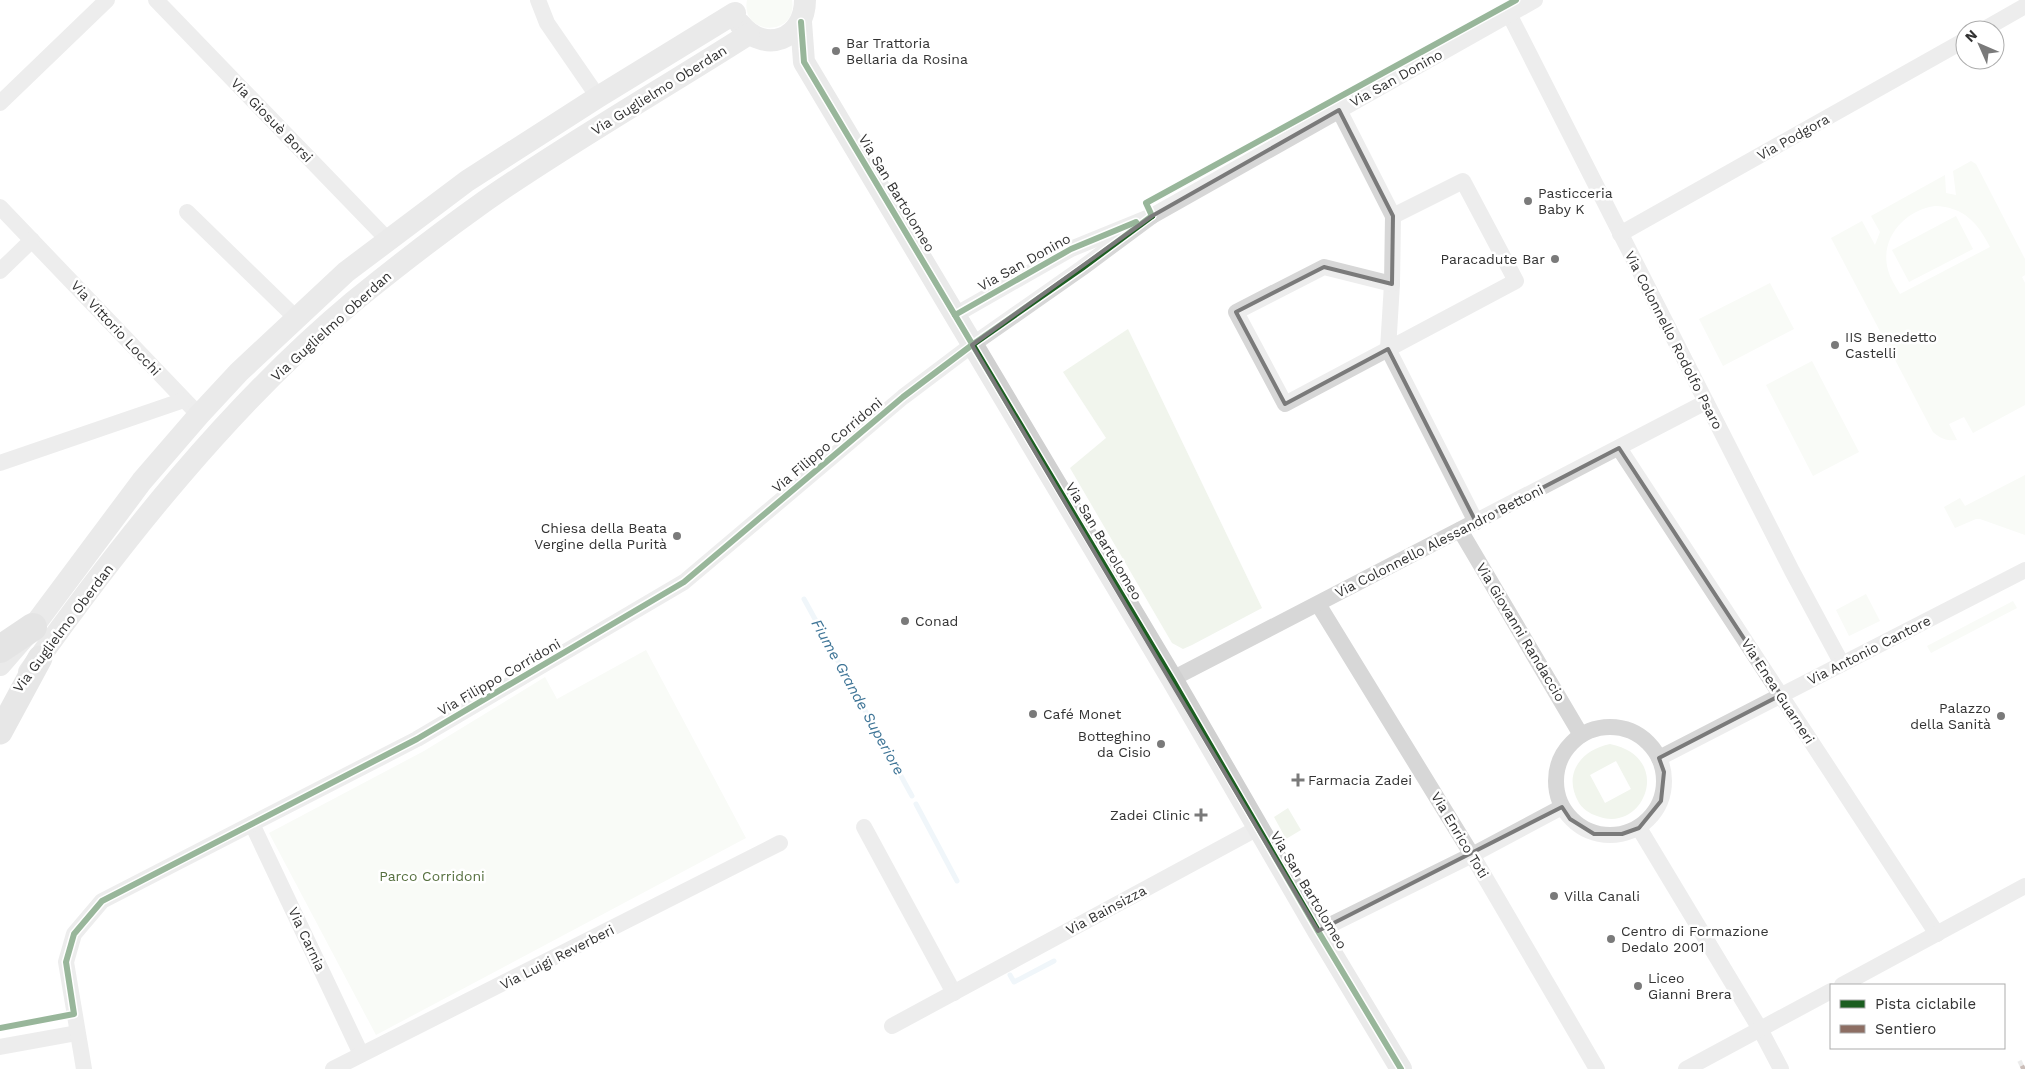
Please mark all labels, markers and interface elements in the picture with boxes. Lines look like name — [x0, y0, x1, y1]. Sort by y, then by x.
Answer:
north arrow — [1955, 20, 2005, 70]
text: N — [1961, 26, 1980, 45]
place label: Bar Trattoria Bellaria da Rosina — [846, 35, 968, 67]
street label: Via Guglielmo Oberdan — [588, 42, 730, 138]
marker: Bar Trattoria Bellaria da Rosina — [830, 45, 842, 57]
street label: Via San Donino — [1347, 46, 1445, 110]
street label: Via Giosuè Borsi — [228, 75, 316, 165]
street label: Via Podgora — [1754, 111, 1832, 163]
street label: Via San Bartolomeo — [856, 131, 938, 255]
place label: Pasticceria Baby K — [1538, 185, 1613, 217]
marker: Pasticceria Baby K — [1522, 195, 1534, 207]
street label: Via San Donino — [975, 230, 1073, 294]
street label: Via Colonnello Rodolfo Psaro — [1622, 248, 1726, 432]
place label: Paracadute Bar — [1440, 251, 1545, 267]
marker: Paracadute Bar — [1549, 253, 1561, 265]
street label: Via Guglielmo Oberdan — [268, 268, 394, 384]
street label: Via Vittorio Locchi — [68, 277, 164, 379]
place label: IIS Benedetto Castelli — [1845, 329, 1937, 361]
marker: IIS Benedetto Castelli — [1829, 339, 1841, 351]
street label: Via Filippo Corridoni — [769, 394, 885, 496]
street label: Via San Bartolomeo — [1063, 479, 1145, 603]
street label: Via Colonnello Alessandro Bettoni — [1332, 481, 1546, 601]
place label: Chiesa della Beata Vergine della Purità — [534, 520, 667, 552]
marker: Chiesa della Beata Vergine della Purità — [671, 530, 683, 542]
street label: Via Giovanni Randaccio — [1473, 560, 1569, 704]
street label: Via Guglielmo Oberdan — [10, 561, 116, 695]
street label: Via Antonio Cantore — [1805, 612, 1933, 688]
place label: Conad — [915, 613, 958, 629]
marker: Conad — [899, 615, 911, 627]
water label: Fiume Grande Superiore — [808, 616, 908, 778]
street label: Via Filippo Corridoni — [435, 635, 563, 719]
street label: Via Enea Guarneri — [1738, 636, 1818, 746]
place label: Palazzo della Sanità — [1910, 700, 1991, 732]
place label: Café Monet — [1043, 706, 1121, 722]
marker: Café Monet — [1027, 708, 1039, 720]
marker: Palazzo della Sanità — [1995, 710, 2007, 722]
place label: Botteghino da Cisio — [1078, 728, 1151, 760]
marker: Botteghino da Cisio — [1155, 738, 1167, 750]
place label: Farmacia Zadei — [1308, 772, 1412, 788]
marker: Farmacia Zadei — [1292, 774, 1304, 786]
street label: Via Enrico Toti — [1428, 789, 1492, 881]
place label: Zadei Clinic — [1110, 807, 1190, 823]
marker: Zadei Clinic — [1194, 808, 1208, 822]
street label: Via San Bartolomeo — [1268, 828, 1350, 952]
park label: Parco Corridoni — [379, 868, 485, 884]
street label: Via Bainsizza — [1063, 882, 1149, 938]
place label: Villa Canali — [1564, 888, 1640, 904]
marker: Villa Canali — [1548, 890, 1560, 902]
street label: Via Carnia — [285, 904, 329, 974]
street label: Via Luigi Reverberi — [497, 921, 617, 993]
place label: Centro di Formazione Dedalo 2001 — [1621, 923, 1769, 955]
marker: Centro di Formazione Dedalo 2001 — [1605, 933, 1617, 945]
place label: Liceo Gianni Brera — [1648, 970, 1732, 1002]
marker: Liceo Gianni Brera — [1632, 980, 1644, 992]
legend — [1830, 984, 2005, 1049]
text: Pista ciclabile — [1875, 995, 1976, 1013]
text: Sentiero — [1875, 1020, 1936, 1038]

